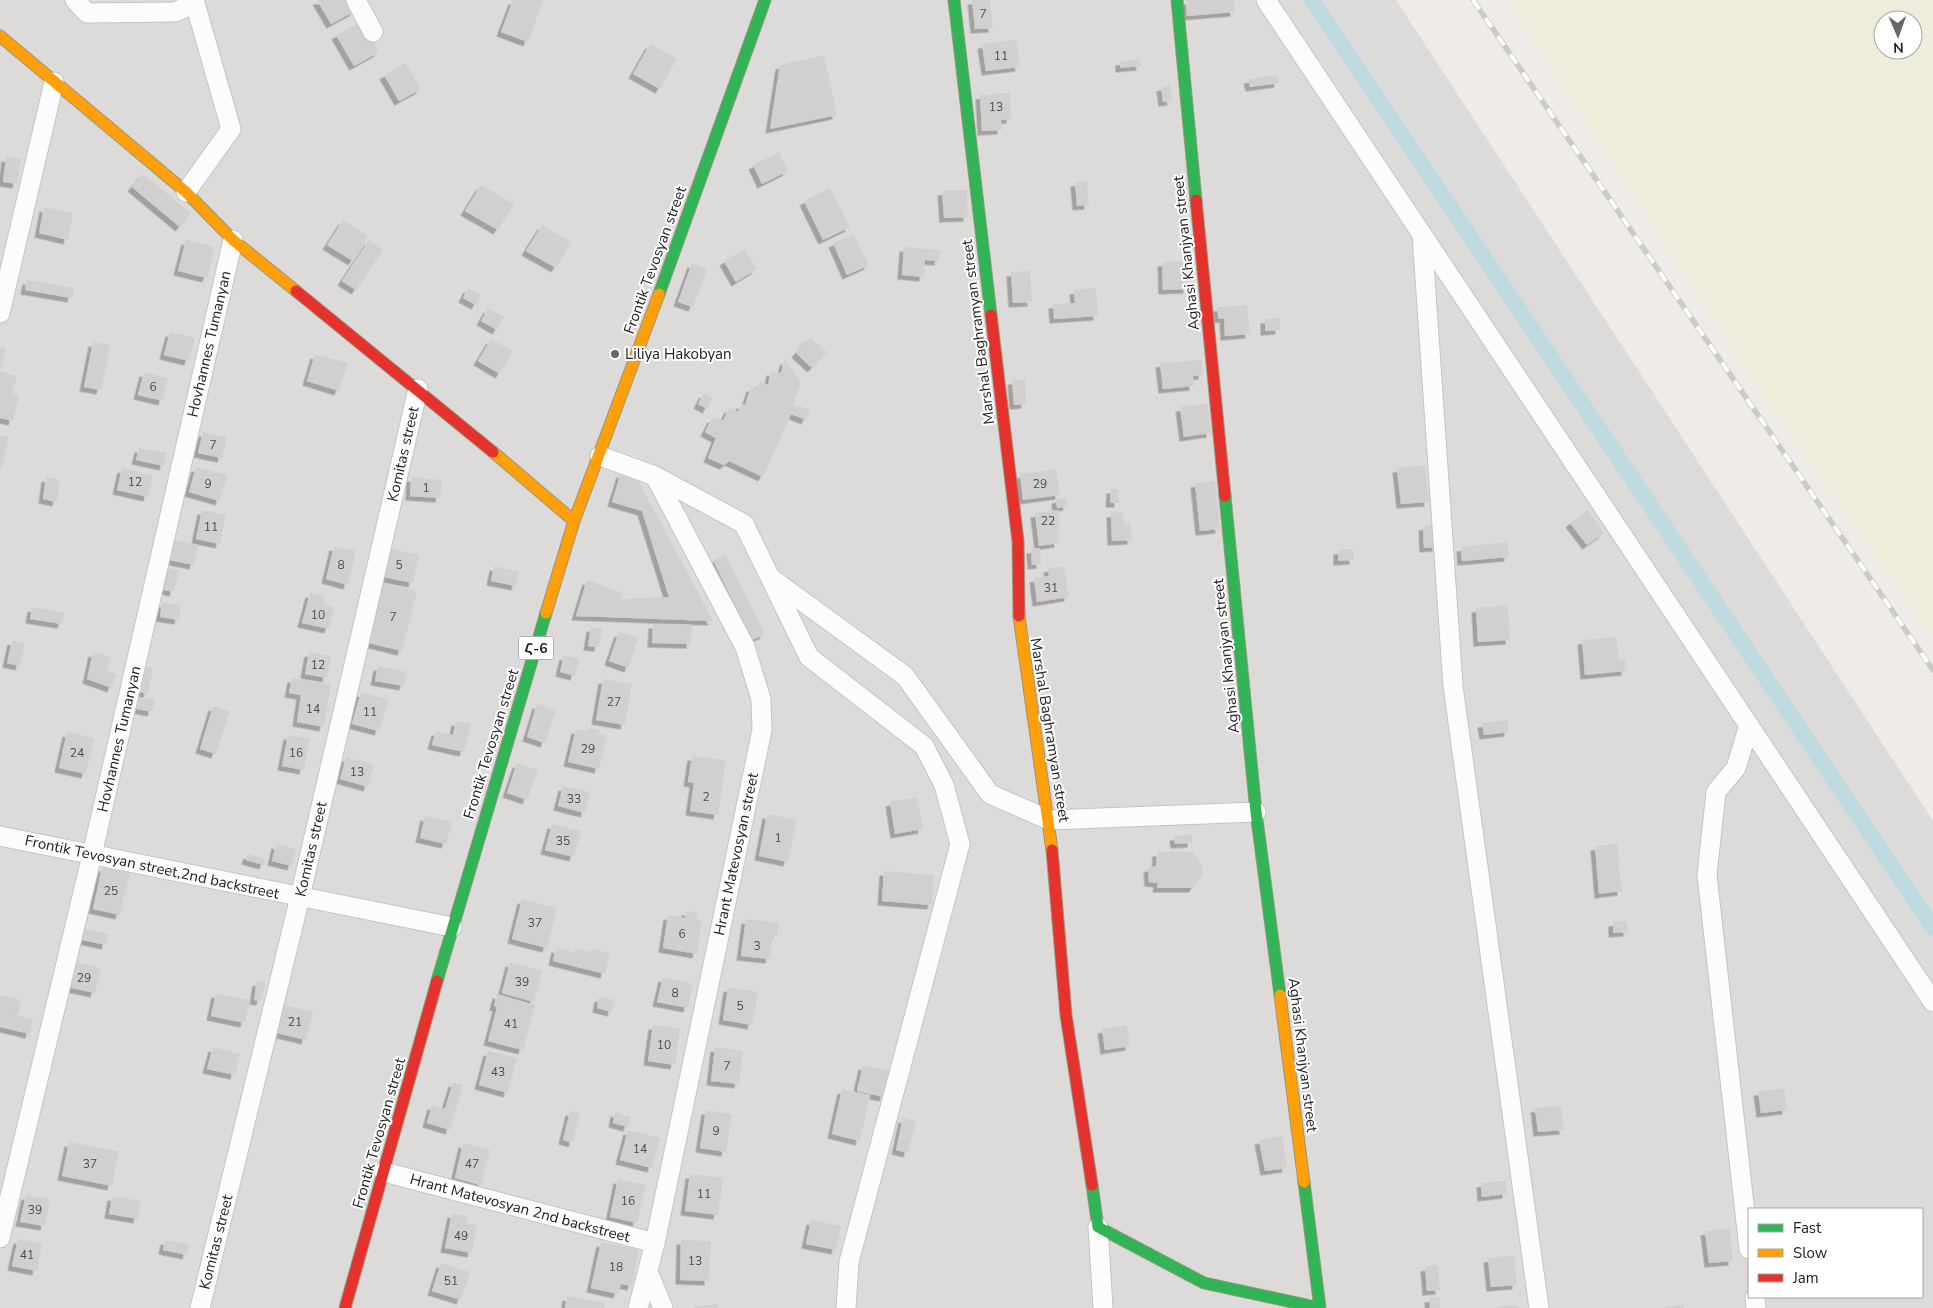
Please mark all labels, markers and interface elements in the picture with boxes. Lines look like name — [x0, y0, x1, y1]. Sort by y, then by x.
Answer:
house number: 7 — [979, 6, 987, 22]
north arrow — [1873, 10, 1923, 60]
text: N — [1893, 38, 1904, 57]
house number: 11 — [994, 48, 1008, 64]
house number: 13 — [989, 99, 1003, 115]
street label: Aghasi Khanjyan street — [1168, 174, 1204, 331]
street label: Frontik Tevosyan street — [619, 183, 691, 337]
street label: Marshal Baghramyan street — [957, 238, 999, 426]
street label: Hovhannes Tumanyan — [182, 269, 236, 419]
place label: Liliya Hakobyan — [625, 344, 732, 364]
marker: Liliya Hakobyan — [609, 348, 621, 360]
house number: 6 — [149, 379, 157, 395]
street label: Komitas street — [382, 404, 424, 504]
house number: 7 — [209, 437, 217, 453]
house number: 12 — [128, 474, 142, 490]
house number: 9 — [204, 476, 212, 492]
house number: 29 — [1033, 476, 1047, 492]
house number: 1 — [422, 480, 430, 496]
house number: 22 — [1041, 513, 1055, 529]
house number: 11 — [204, 519, 218, 535]
house number: 8 — [337, 557, 345, 573]
house number: 5 — [395, 557, 403, 573]
street label: Aghasi Khanjyan street — [1208, 577, 1244, 734]
house number: 31 — [1044, 580, 1058, 596]
house number: 10 — [311, 607, 325, 623]
house number: 7 — [389, 609, 397, 625]
road number: Հ-6 — [518, 636, 554, 660]
street label: Marshal Baghramyan street — [1026, 636, 1075, 824]
house number: 12 — [311, 657, 325, 673]
street label: Hovhannes Tumanyan — [92, 664, 146, 814]
street label: Frontik Tevosyan street — [459, 666, 524, 821]
house number: 27 — [607, 694, 621, 710]
house number: 14 — [306, 701, 320, 717]
house number: 11 — [363, 704, 377, 720]
house number: 29 — [581, 741, 595, 757]
house number: 24 — [70, 745, 84, 761]
house number: 16 — [289, 745, 303, 761]
house number: 13 — [350, 764, 364, 780]
street label: Hrant Matevosyan street — [709, 770, 763, 937]
house number: 2 — [702, 789, 710, 805]
house number: 33 — [567, 791, 581, 807]
street label: Komitas street — [290, 799, 332, 899]
street label: Frontik Tevosyan street,2nd backstreet — [23, 830, 282, 904]
house number: 1 — [774, 830, 782, 846]
house number: 35 — [556, 833, 570, 849]
house number: 25 — [104, 883, 118, 899]
house number: 37 — [528, 915, 542, 931]
house number: 6 — [678, 926, 686, 942]
house number: 3 — [753, 938, 761, 954]
house number: 29 — [77, 970, 91, 986]
house number: 39 — [515, 974, 529, 990]
street label: Aghasi Khanjyan street — [1284, 977, 1322, 1134]
house number: 8 — [671, 985, 679, 1001]
house number: 5 — [736, 998, 744, 1014]
house number: 21 — [288, 1014, 302, 1030]
house number: 41 — [504, 1016, 518, 1032]
house number: 10 — [657, 1037, 671, 1053]
street label: Frontik Tevosyan street — [348, 1055, 410, 1211]
house number: 7 — [723, 1058, 731, 1074]
house number: 43 — [491, 1064, 505, 1080]
house number: 9 — [712, 1123, 720, 1139]
house number: 14 — [633, 1141, 647, 1157]
house number: 37 — [83, 1156, 97, 1172]
house number: 47 — [465, 1156, 479, 1172]
street label: Hrant Matevosyan 2nd backstreet — [408, 1169, 633, 1247]
house number: 11 — [697, 1186, 711, 1202]
street label: Komitas street — [195, 1192, 238, 1291]
house number: 16 — [621, 1193, 635, 1209]
house number: 39 — [28, 1202, 42, 1218]
legend — [1748, 1208, 1923, 1298]
text: Fast — [1793, 1218, 1822, 1238]
house number: 49 — [454, 1228, 468, 1244]
text: Slow — [1793, 1243, 1828, 1263]
house number: 41 — [20, 1247, 34, 1263]
house number: 13 — [688, 1253, 702, 1269]
house number: 18 — [609, 1259, 623, 1275]
text: Jam — [1792, 1268, 1819, 1288]
house number: 51 — [444, 1273, 458, 1289]

